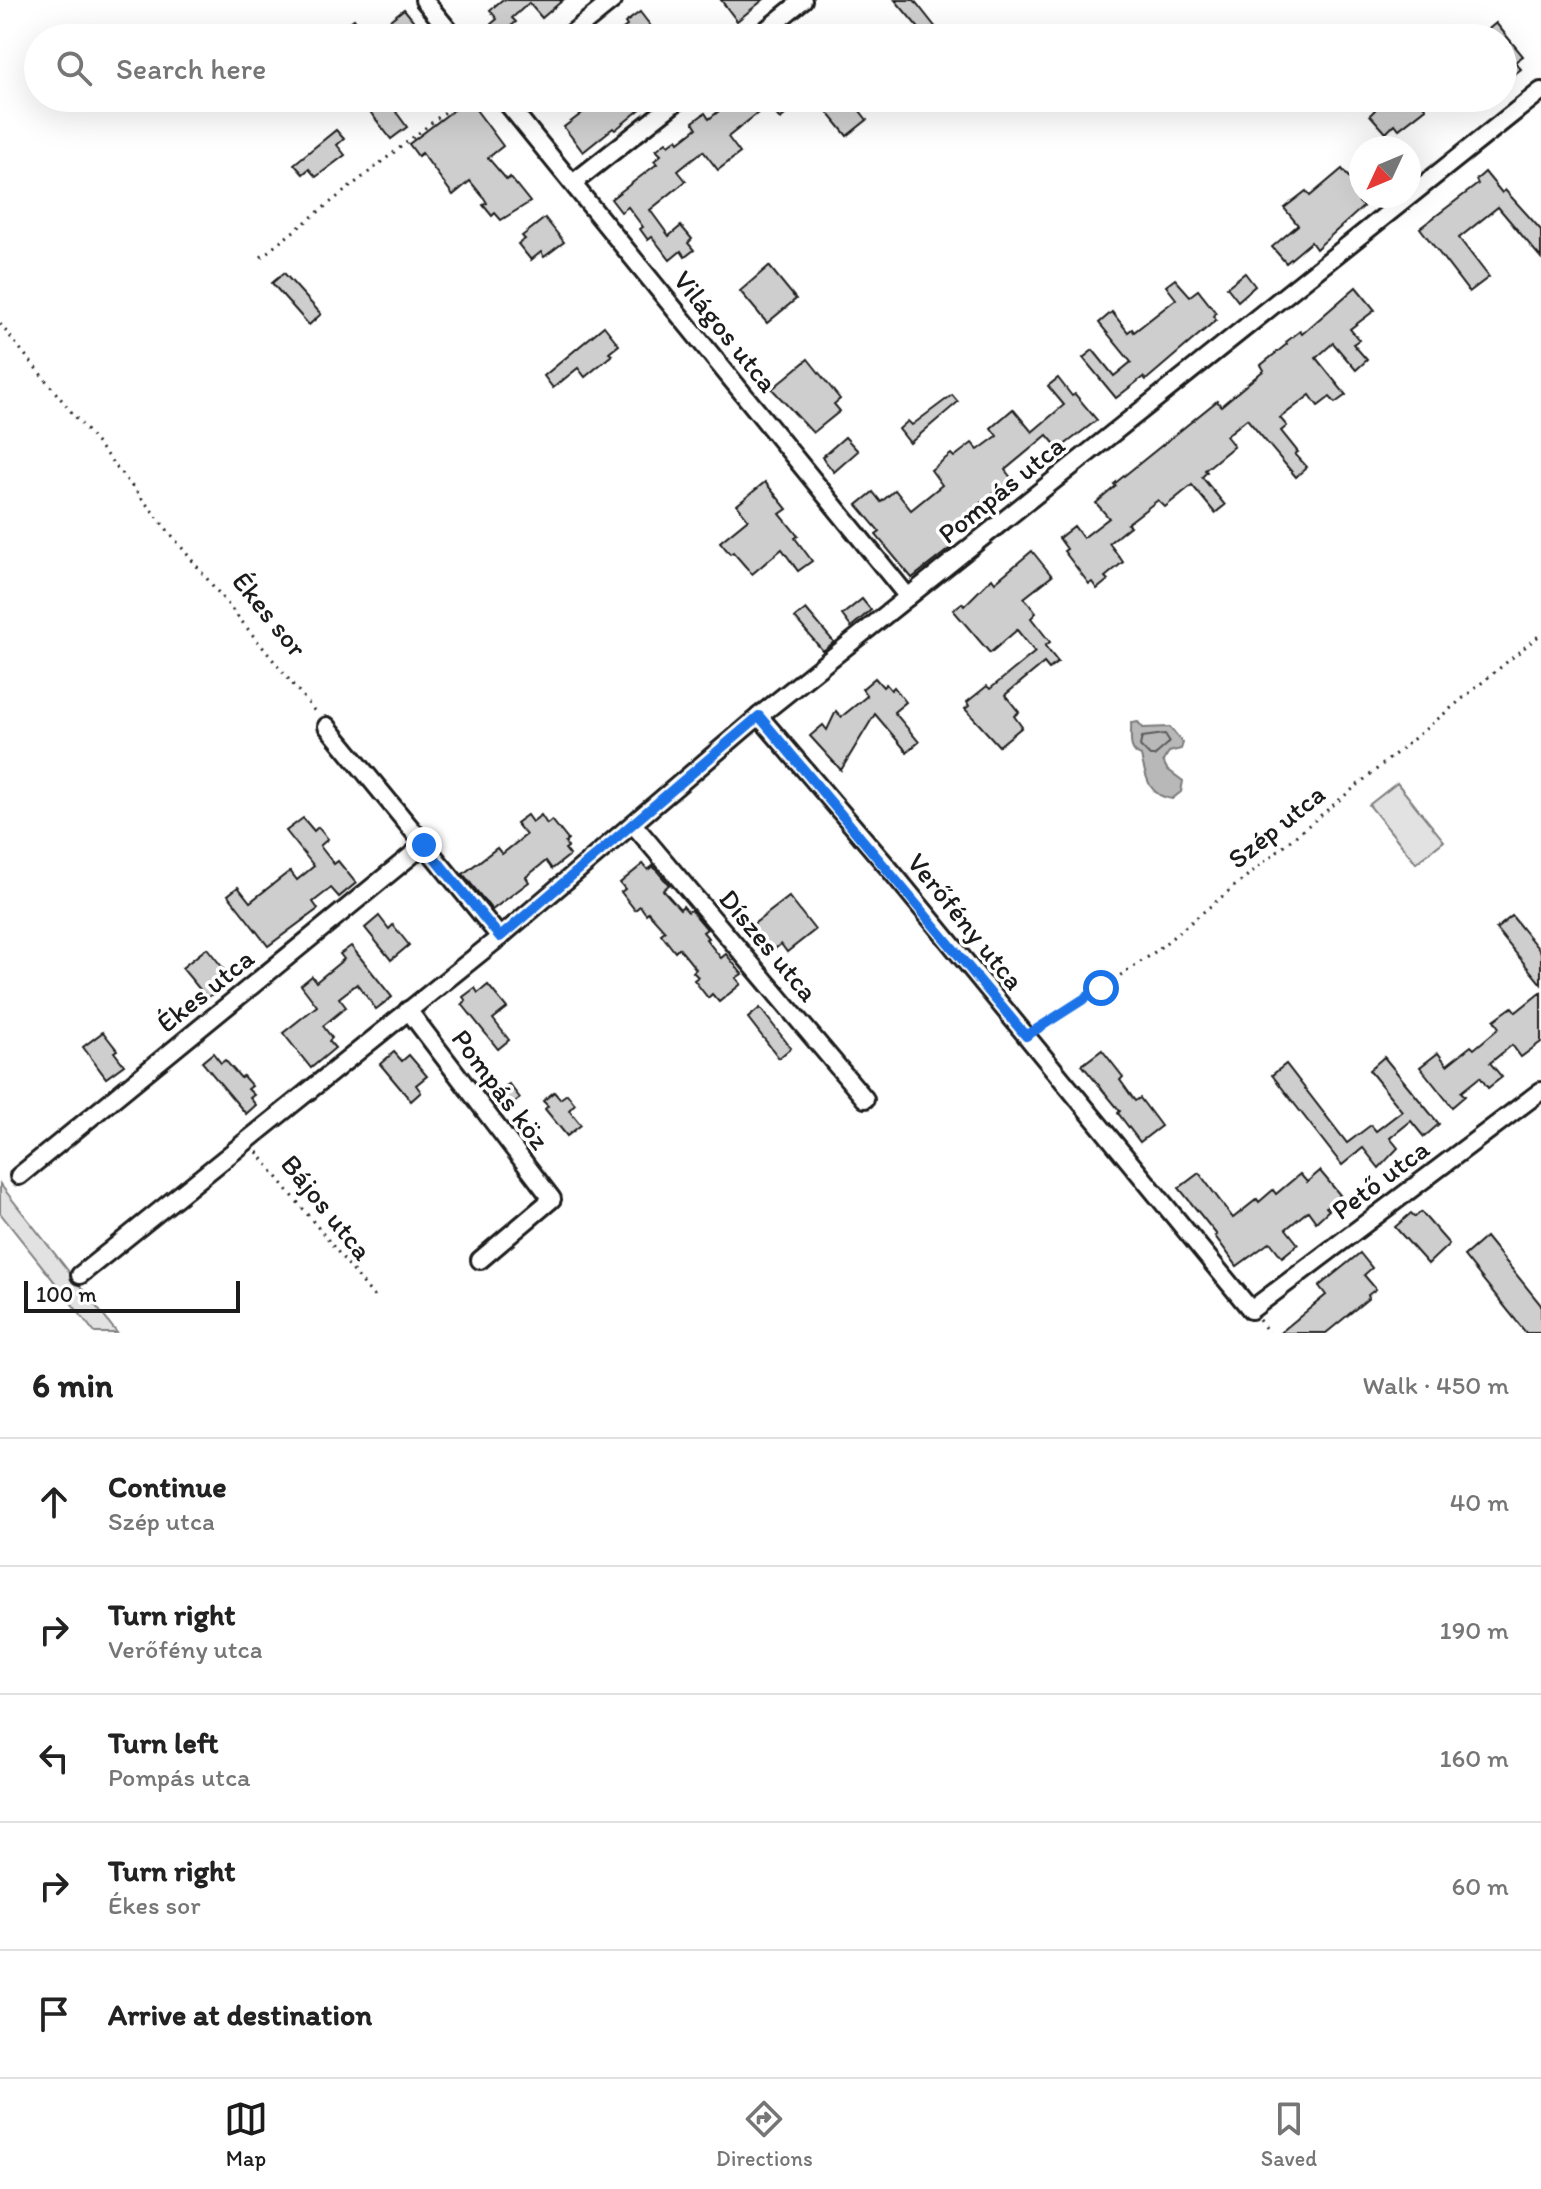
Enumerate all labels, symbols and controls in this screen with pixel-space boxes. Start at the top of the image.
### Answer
search box [24,24,1517,112]
icon: search [52,46,96,90]
text: Search here [116,50,266,87]
north arrow [1349,136,1421,208]
street label: Világos utca [667,263,786,399]
street label: Pompás utca [931,427,1072,550]
street label: Ékes sor [225,565,315,663]
street label: Szép utca [1221,776,1332,875]
route end [406,827,442,863]
street label: Verőfény utca [900,846,1032,997]
street label: Díszes utca [712,882,826,1008]
street label: Ékes utca [150,940,261,1039]
route start [1083,970,1119,1006]
street label: Pompás köz [445,1022,557,1156]
street label: Pető utca [1325,1131,1436,1227]
street label: Bájos utca [274,1147,380,1267]
scale bar [24,1277,240,1313]
text: 100 m [36,1281,97,1308]
text: 6 min [32,1365,113,1406]
text: Walk · 450 m [1363,1369,1509,1401]
text: Continue [108,1468,227,1505]
icon: ahead [32,1480,76,1524]
text: 40 m [1450,1486,1509,1518]
text: Szép utca [108,1505,215,1537]
text: Turn right [108,1596,236,1633]
icon: right [32,1608,76,1652]
text: 190 m [1440,1614,1509,1646]
text: Verőfény utca [108,1633,263,1665]
text: Turn left [108,1724,219,1761]
icon: left [32,1736,76,1780]
text: 160 m [1439,1742,1509,1774]
text: Pompás utca [108,1761,250,1793]
text: Turn right [108,1852,236,1889]
icon: right [32,1864,76,1908]
text: 60 m [1452,1870,1509,1902]
text: Ékes sor [108,1889,201,1921]
icon: arrive [32,1992,76,2036]
text: Arrive at destination [108,1996,372,2033]
tab: Map [224,2097,268,2172]
tab: Directions [716,2097,813,2172]
tab: Saved [1261,2097,1317,2172]

